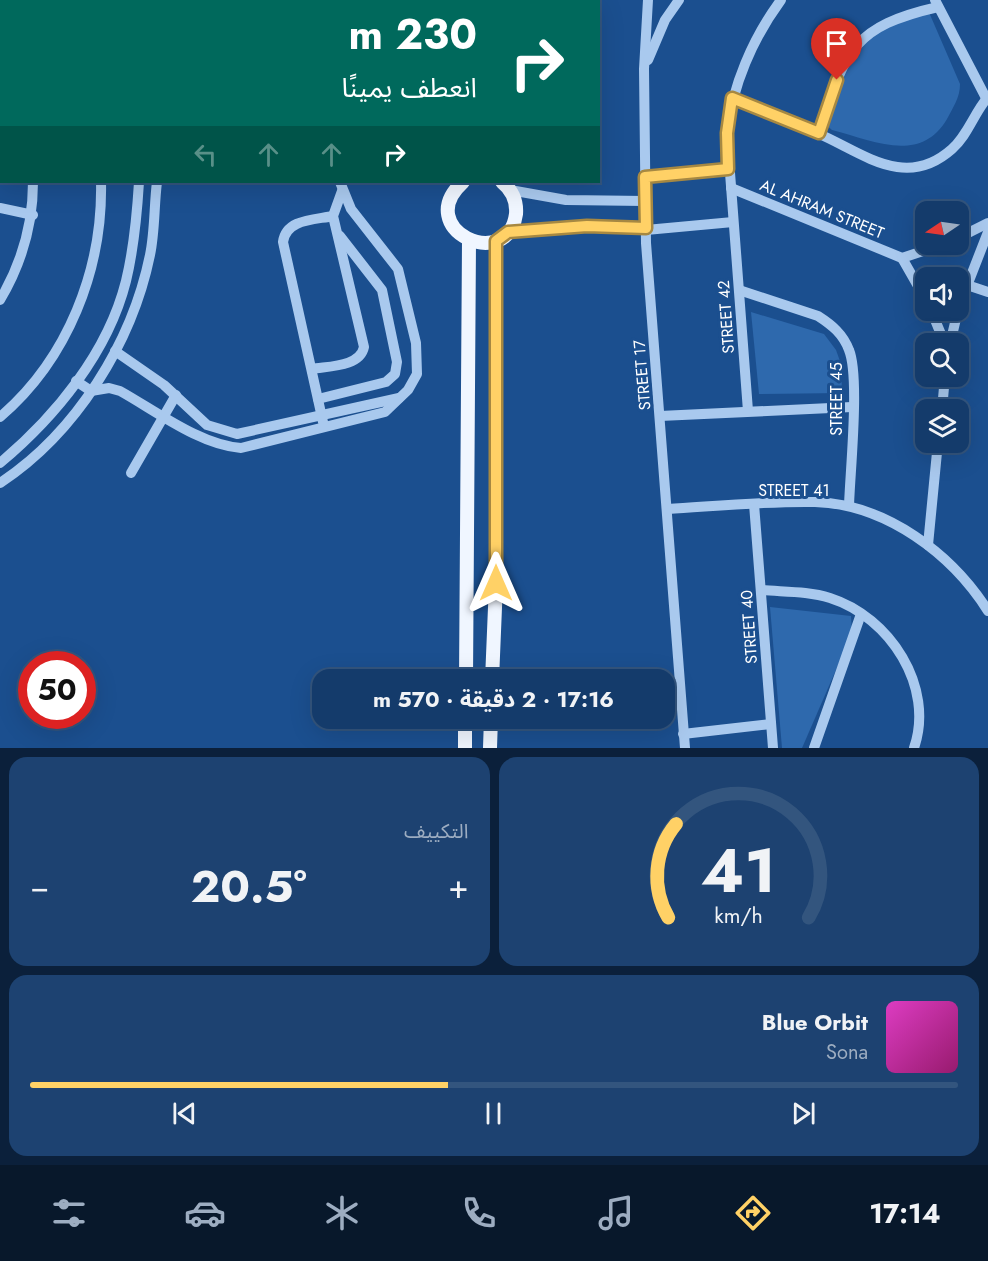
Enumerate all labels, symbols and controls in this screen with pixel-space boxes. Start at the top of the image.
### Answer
text: 230 m [348,4,477,65]
pin [811,18,862,80]
icon: right [498,24,576,102]
icon: arrive [820,27,853,60]
text: انعطف يمينًا [341,68,477,107]
icon: left [189,138,222,171]
icon: ahead [252,138,285,171]
icon: ahead [315,138,348,171]
icon: right [378,138,411,171]
street label: AL AHRAM STREET [756,174,888,245]
north arrow [915,201,969,255]
map controls [915,201,969,453]
button: sound [915,267,969,321]
street label: STREET 42 [712,280,740,354]
button: search [915,333,969,387]
street label: STREET 17 [627,338,657,411]
street label: STREET 45 [825,362,848,436]
button: layers [915,399,969,453]
street label: STREET 41 [758,479,830,502]
position arrow [464,551,528,615]
street label: STREET 40 [735,589,763,665]
speed limit sign: 50 [18,651,96,729]
text: 17:16 · 2 دقيقة · 570 m [373,683,614,715]
text: التكييف [404,817,469,846]
text: 41 [701,825,776,915]
text: 20.5° [191,854,307,919]
text: − [30,863,49,910]
text: + [448,863,468,910]
text: km/h [715,901,763,932]
text: Blue Orbit [762,1006,868,1038]
text: Sona [826,1038,868,1067]
icon: previous [168,1097,201,1130]
icon: pause [477,1097,510,1130]
icon: next [787,1097,820,1130]
icon: filters [48,1192,90,1234]
icon: car [184,1192,226,1234]
icon: climate [321,1192,363,1234]
icon: phone [458,1192,500,1234]
icon: music [595,1192,637,1234]
icon: directions [732,1192,774,1234]
text: 17:14 [869,1194,941,1233]

